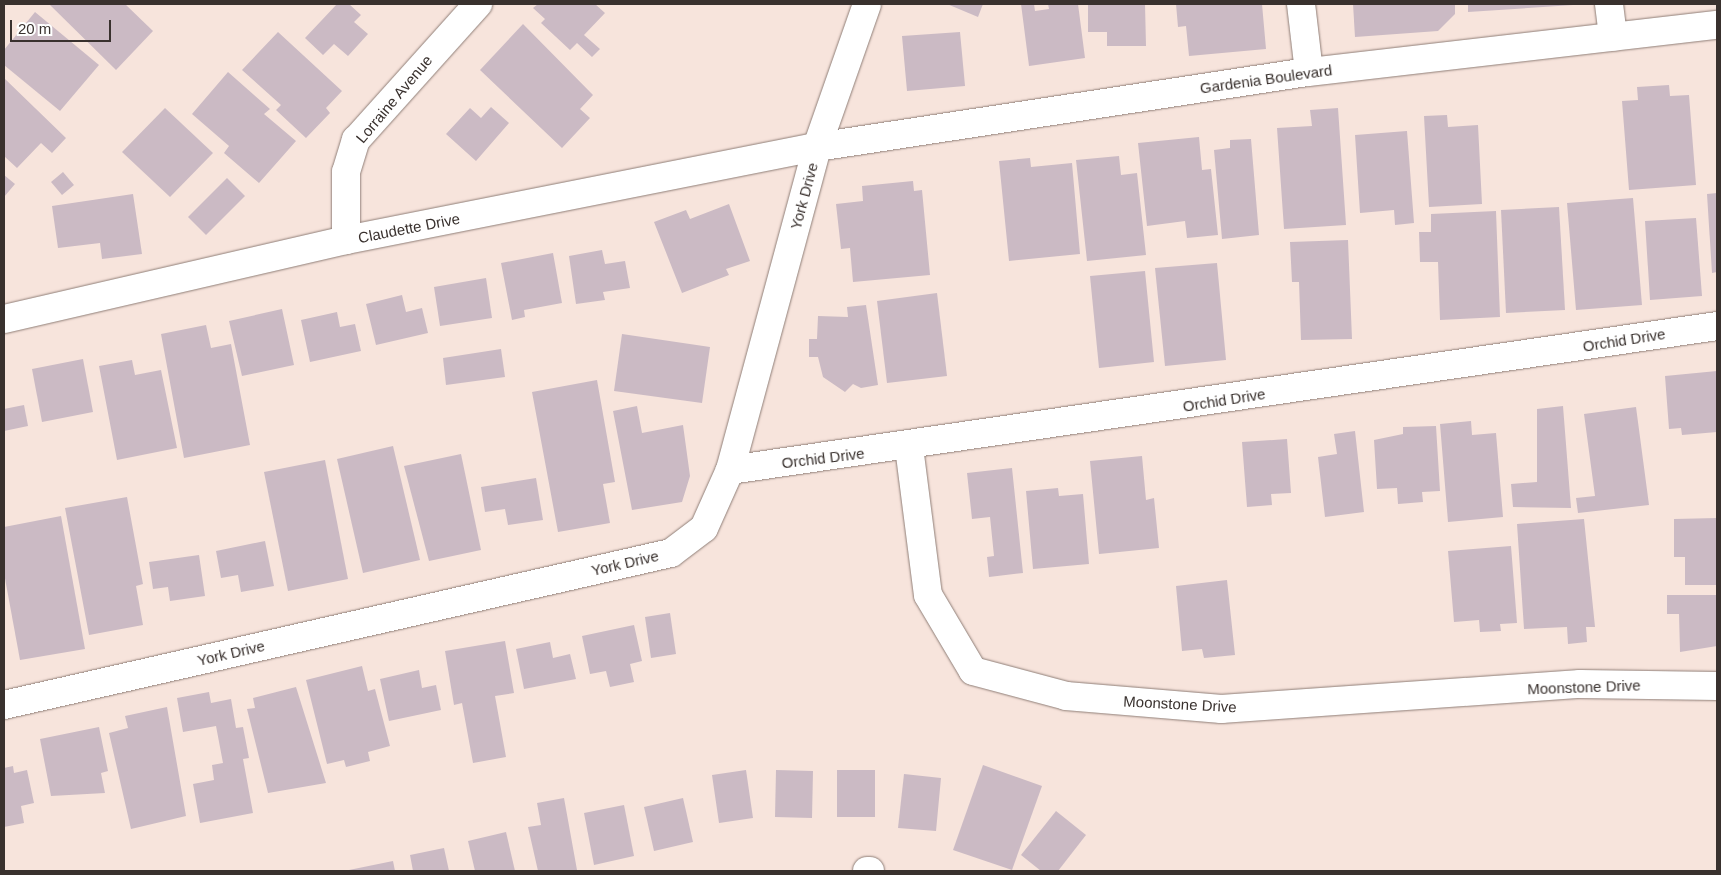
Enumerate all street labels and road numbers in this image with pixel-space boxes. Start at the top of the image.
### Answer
street label: Lorraine Avenue [352,51,436,147]
street label: Gardenia Boulevard [1199,61,1333,97]
street label: York Drive [786,161,822,231]
street label: Claudette Drive [357,209,461,247]
street label: Orchid Drive [1581,325,1667,355]
street label: Orchid Drive [1181,385,1267,415]
street label: Orchid Drive [781,444,865,472]
street label: York Drive [590,547,660,579]
street label: York Drive [196,637,266,669]
street label: Moonstone Drive [1527,676,1641,698]
street label: Moonstone Drive [1123,692,1237,716]

